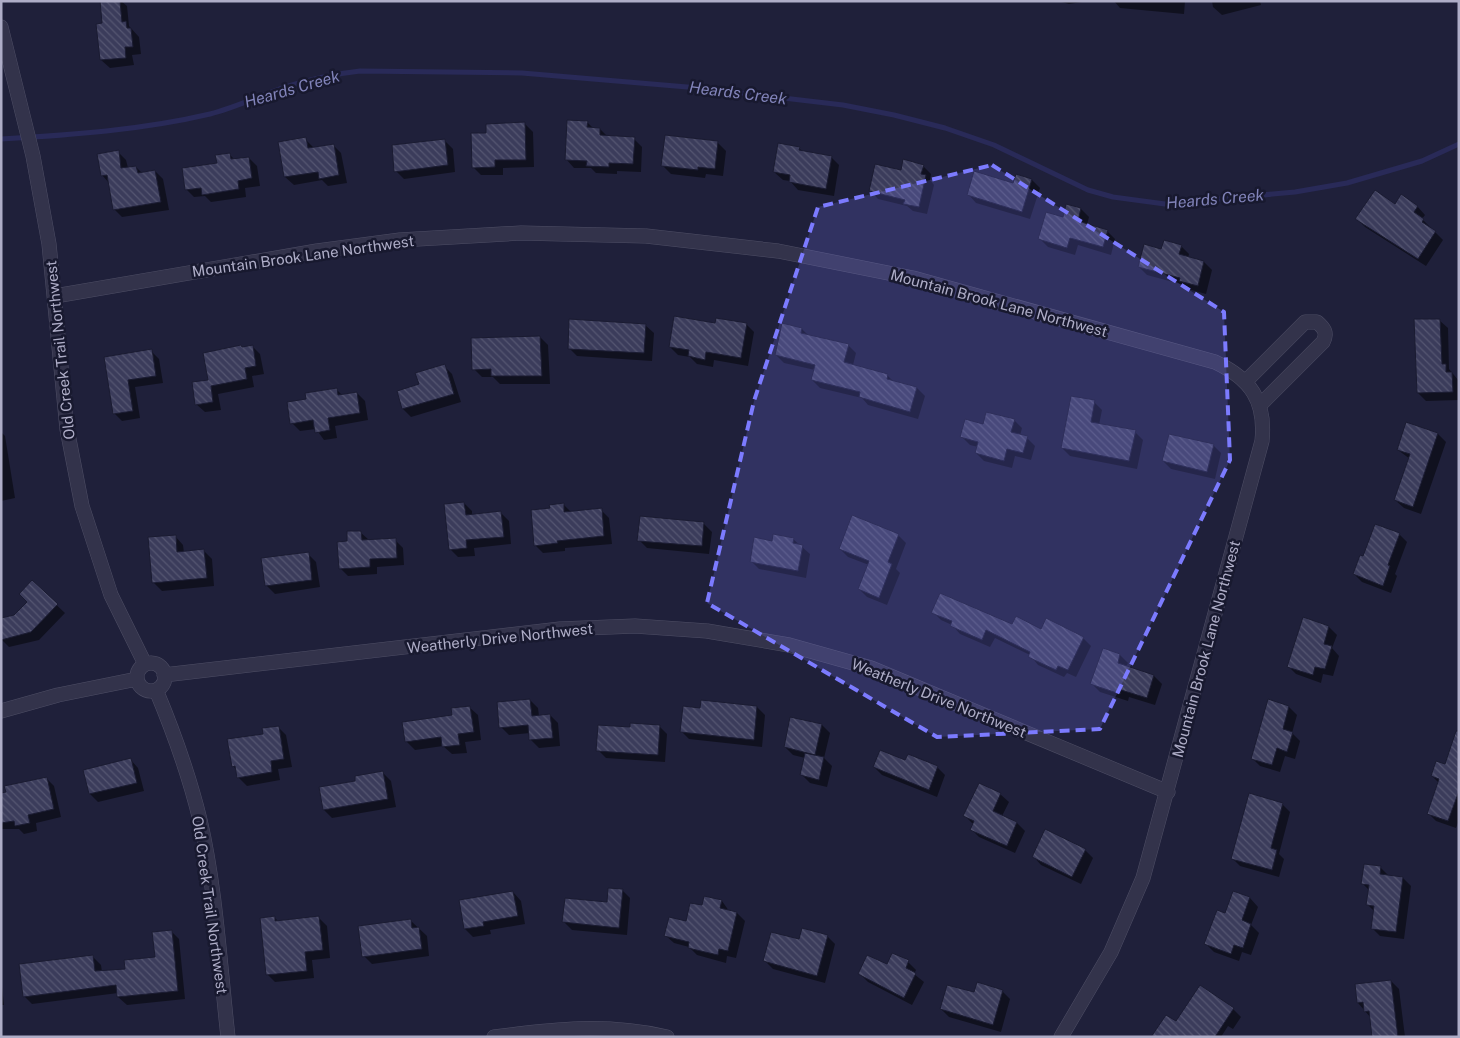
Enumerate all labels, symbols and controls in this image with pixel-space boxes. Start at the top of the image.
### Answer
water label: Heards Creek [242,66,342,112]
water label: Heards Creek [688,78,788,108]
water label: Heards Creek [1165,185,1265,213]
street label: Mountain Brook Lane Northwest [191,232,415,280]
street label: Old Creek Trail Northwest [42,259,78,440]
street label: Mountain Brook Lane Northwest [889,266,1110,340]
street label: Mountain Brook Lane Northwest [1169,538,1243,759]
street label: Weatherly Drive Northwest [406,620,594,656]
street label: Weatherly Drive Northwest [849,655,1029,741]
street label: Old Creek Trail Northwest [189,815,231,995]

